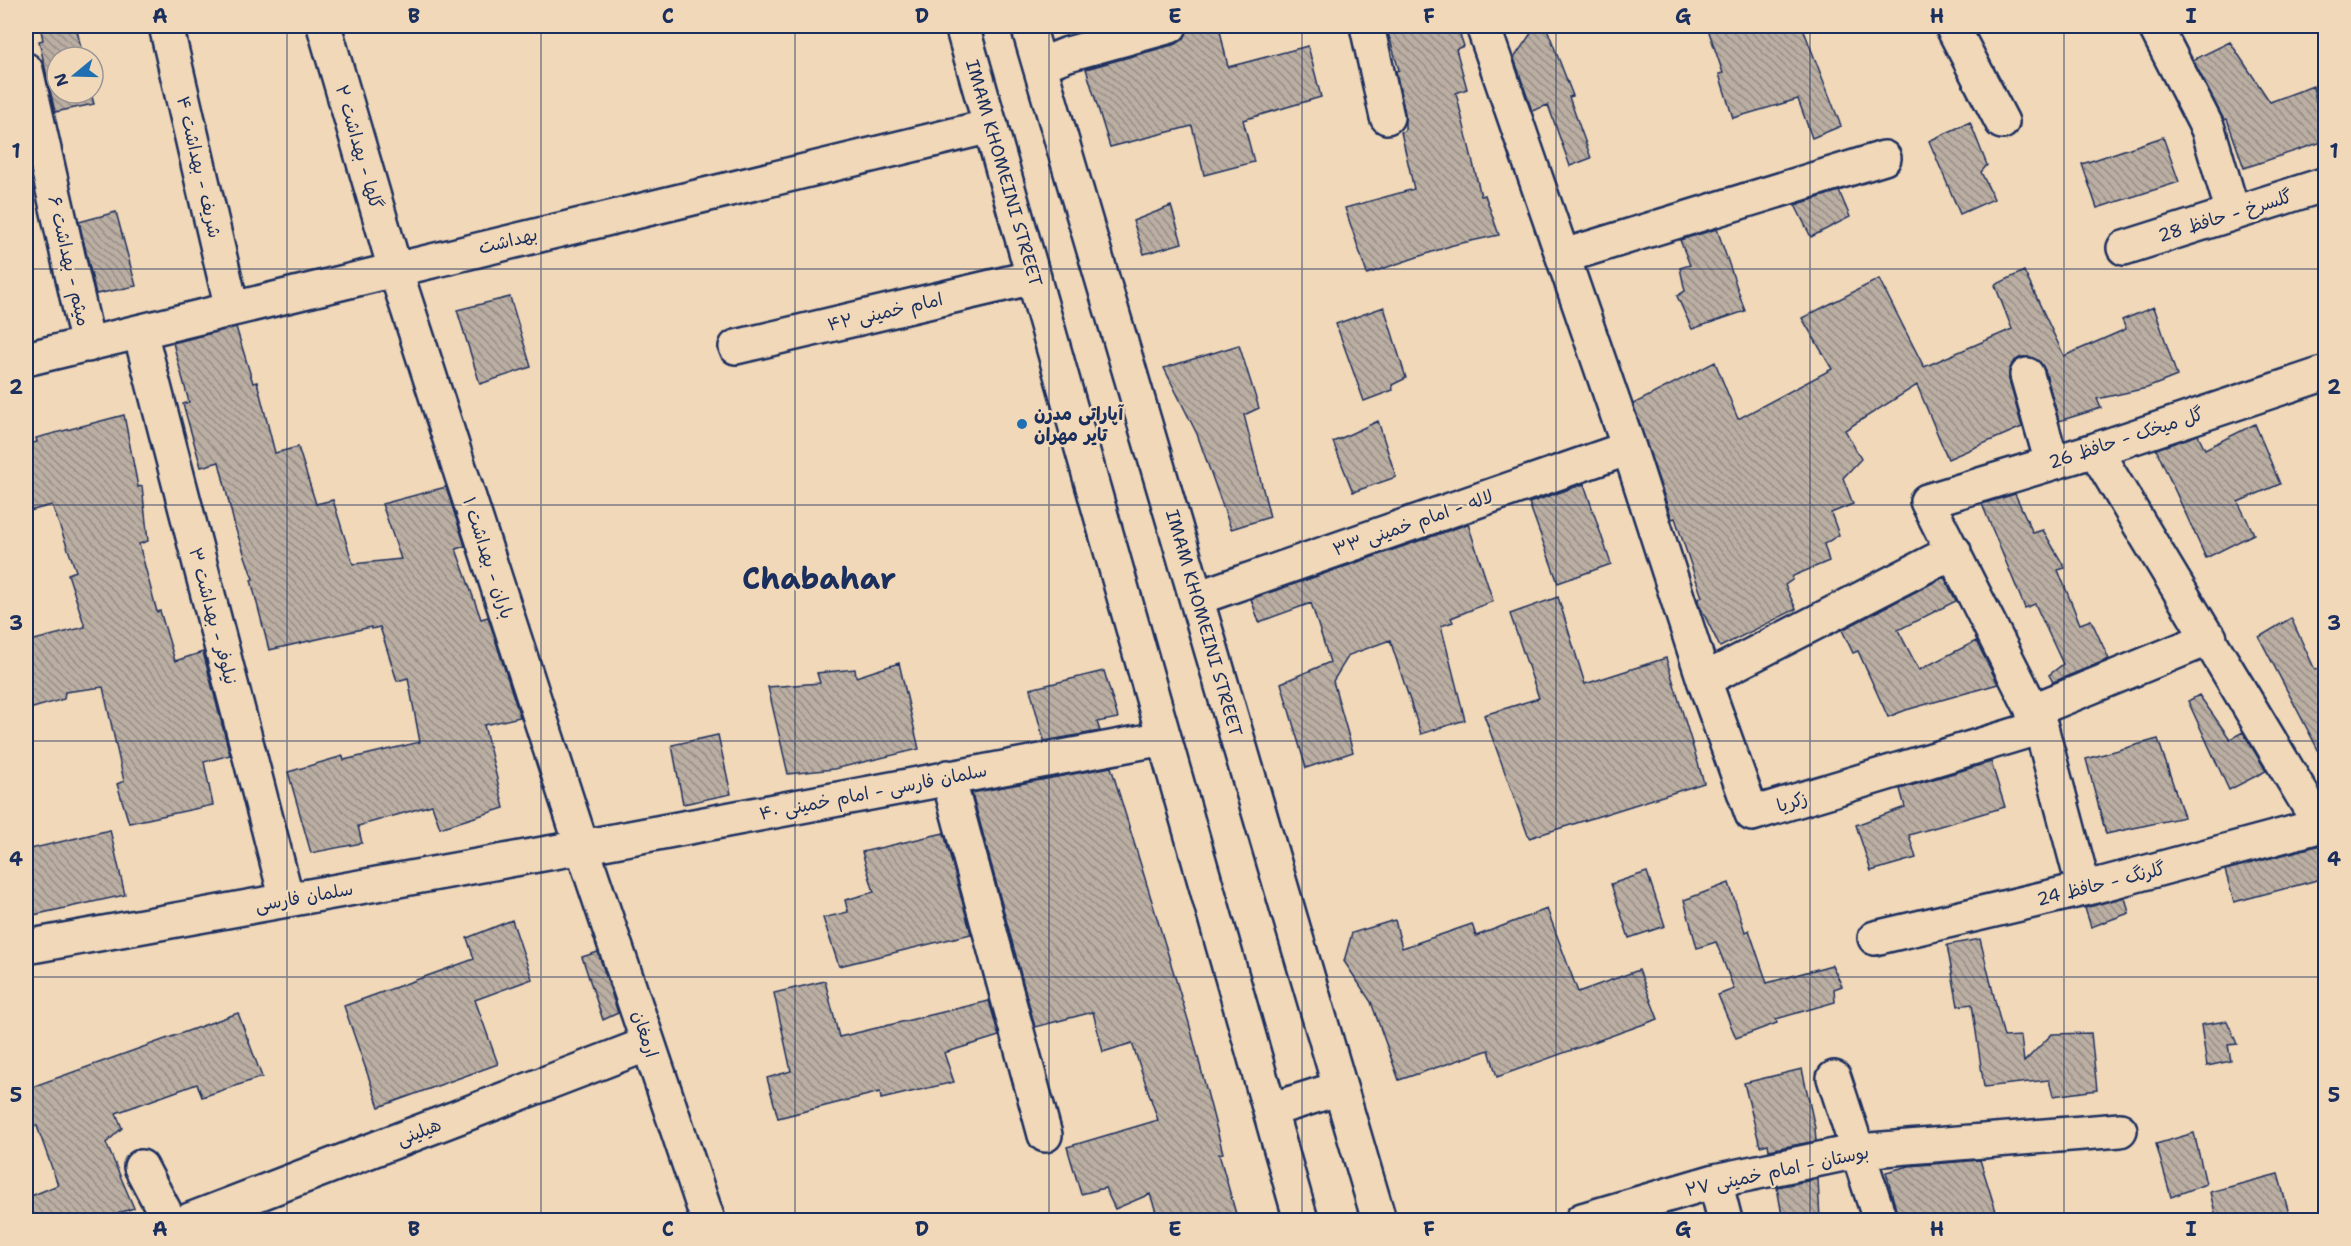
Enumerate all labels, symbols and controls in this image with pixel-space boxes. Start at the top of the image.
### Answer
text: A [152,3,168,29]
text: B [408,3,420,29]
text: C [662,3,674,29]
text: D [915,3,929,29]
text: E [1168,3,1182,29]
text: F [1423,3,1435,29]
text: G [1675,3,1691,29]
text: H [1930,3,1944,29]
text: I [2185,3,2197,29]
north arrow [45,45,105,105]
street label: IMAM KHOMEINI STREET [960,57,1048,289]
text: N [49,70,73,89]
street label: گلها - بهداشت ۲ [330,82,388,212]
street label: شریف - بهداشت ۴ [171,94,227,240]
text: 1 [11,138,21,164]
text: 1 [2329,138,2339,164]
street label: گلسرخ - حافظ 28 [2155,184,2295,248]
street label: میثم - بهداشت ۶ [40,193,96,329]
street label: بهداشت [476,222,540,260]
street label: امام خمینی ۴۲ [825,287,946,339]
text: 2 [9,374,23,400]
text: 2 [2327,374,2341,400]
place label: آپاراتی مدرن تایر مهران [1034,402,1125,447]
street label: گل میخک - حافظ 26 [2045,402,2207,474]
marker: آپاراتی مدرن تایر مهران [1015,417,1029,431]
street label: لاله - امام خمینی ۳۳ [1330,484,1497,564]
street label: باران - بهداشت ۱ [457,494,519,622]
street label: IMAM KHOMEINI STREET [1160,507,1248,739]
street label: نیلوفر - بهداشت ۳ [183,545,243,687]
district label: Chabahar [742,558,896,599]
text: 3 [9,610,23,636]
text: 3 [2327,610,2341,636]
street label: سلمان فارسی - امام خمینی ۴۰ [757,758,989,828]
street label: زکریا [1774,786,1810,818]
text: 4 [9,846,23,872]
text: 4 [2327,846,2341,872]
street label: گلرنگ - حافظ 24 [2034,856,2168,912]
street label: سلمان فارسی [253,877,355,917]
street label: ارمغان [626,1007,664,1061]
text: 5 [10,1082,22,1108]
text: 5 [2328,1082,2340,1108]
street label: هیلینی [393,1113,445,1151]
street label: بوستان - امام خمینی ۲۷ [1683,1140,1871,1204]
text: A [152,1216,168,1242]
text: B [408,1216,420,1242]
text: C [662,1216,674,1242]
text: D [915,1216,929,1242]
text: E [1168,1216,1182,1242]
text: F [1423,1216,1435,1242]
text: G [1675,1216,1691,1242]
text: H [1930,1216,1944,1242]
text: I [2185,1216,2197,1242]

